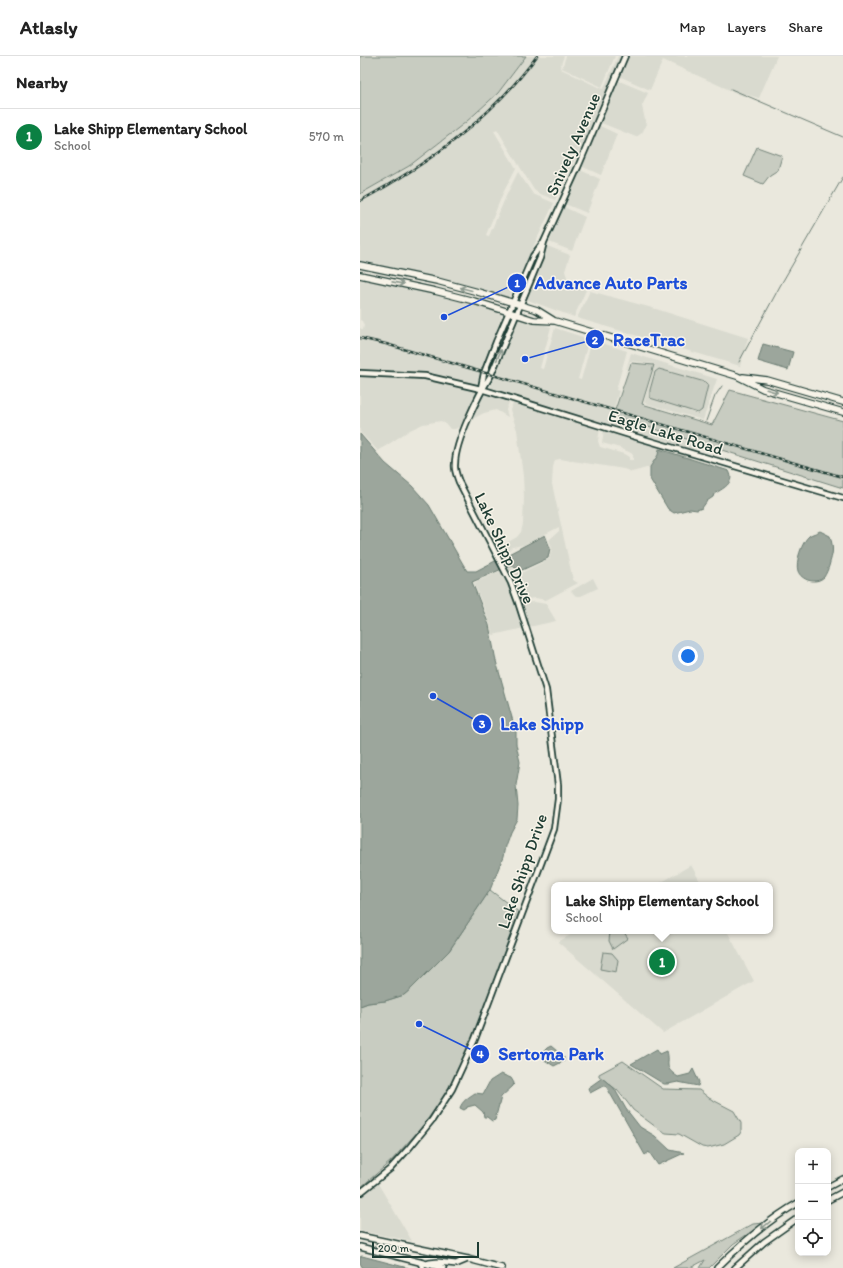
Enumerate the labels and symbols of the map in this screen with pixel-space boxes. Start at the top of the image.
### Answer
street label: Snively Avenue [541,90,605,198]
callout: Advance Auto Parts [507,268,695,298]
text: Advance Auto Parts [534,272,688,294]
text: 1 [514,276,520,290]
one-way arrow [391,279,404,287]
one-way arrow [459,285,472,292]
callout: RaceTrac [585,324,693,354]
text: RaceTrac [613,329,686,351]
text: 2 [592,333,599,347]
one-way arrow [496,349,503,361]
one-way arrow [766,388,779,395]
street label: Eagle Lake Road [606,405,727,459]
street label: Lake Shipp Drive [470,489,540,607]
your location [678,646,698,666]
callout: Lake Shipp [472,709,591,739]
text: Lake Shipp [500,713,584,735]
text: 3 [479,717,486,731]
street label: Lake Shipp Drive [493,811,551,931]
pin: 1 [649,947,675,977]
callout: Sertoma Park [470,1039,611,1069]
text: Sertoma Park [498,1043,605,1065]
text: 4 [476,1047,484,1061]
one-way arrow [760,1221,771,1230]
scale bar [372,1240,479,1259]

